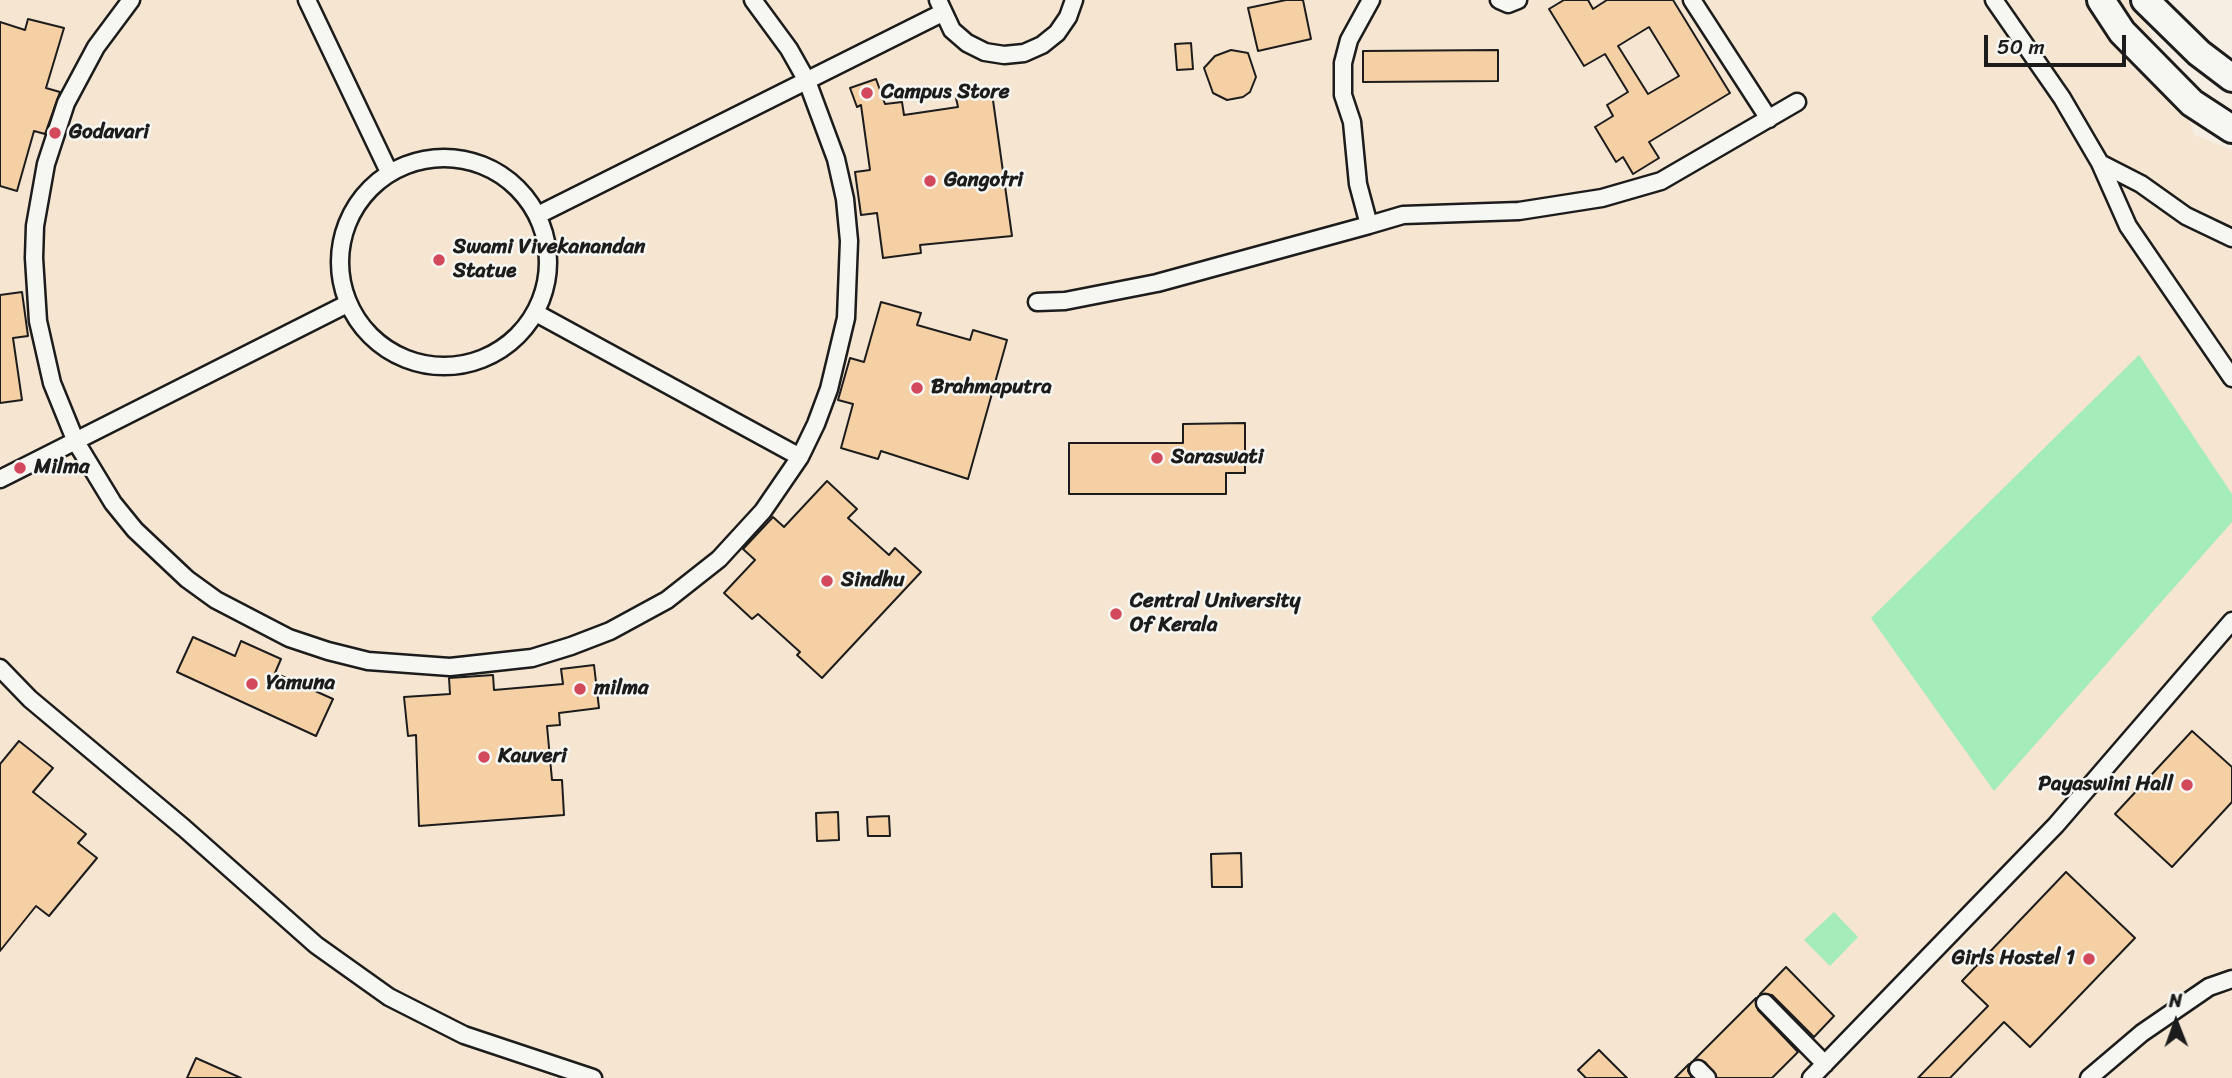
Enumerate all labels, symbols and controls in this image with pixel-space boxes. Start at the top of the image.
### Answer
scale bar [1987,21,2129,65]
text: 50 m [1997,28,2045,66]
place label: Campus Store [881,80,1010,106]
marker: Campus Store [859,85,875,101]
place label: Godavari [69,120,149,146]
marker: Godavari [47,125,63,141]
place label: Gangotri [944,168,1023,194]
marker: Gangotri [922,173,938,189]
place label: Swami Vivekanandan Statue [453,235,645,285]
marker: Swami Vivekanandan Statue [431,252,447,268]
place label: Brahmaputra [931,375,1052,401]
marker: Brahmaputra [909,380,925,396]
place label: Saraswati [1171,445,1264,471]
marker: Saraswati [1149,450,1165,466]
place label: Milma [34,455,90,481]
marker: Milma [12,460,28,476]
place label: Sindhu [841,568,905,594]
marker: Sindhu [819,573,835,589]
place label: Central University Of Kerala [1130,589,1301,639]
marker: Central University Of Kerala [1108,606,1124,622]
place label: Yamuna [266,671,335,697]
marker: Yamuna [244,676,260,692]
place label: milma [594,676,649,702]
marker: milma [572,681,588,697]
place label: Kauveri [498,744,567,770]
marker: Kauveri [476,749,492,765]
place label: Payaswini Hall [2038,772,2173,798]
marker: Payaswini Hall [2179,777,2195,793]
place label: Girls Hostel 1 [1952,946,2075,972]
marker: Girls Hostel 1 [2081,951,2097,967]
text: N [2169,984,2182,1017]
north arrow [2141,987,2211,1057]

